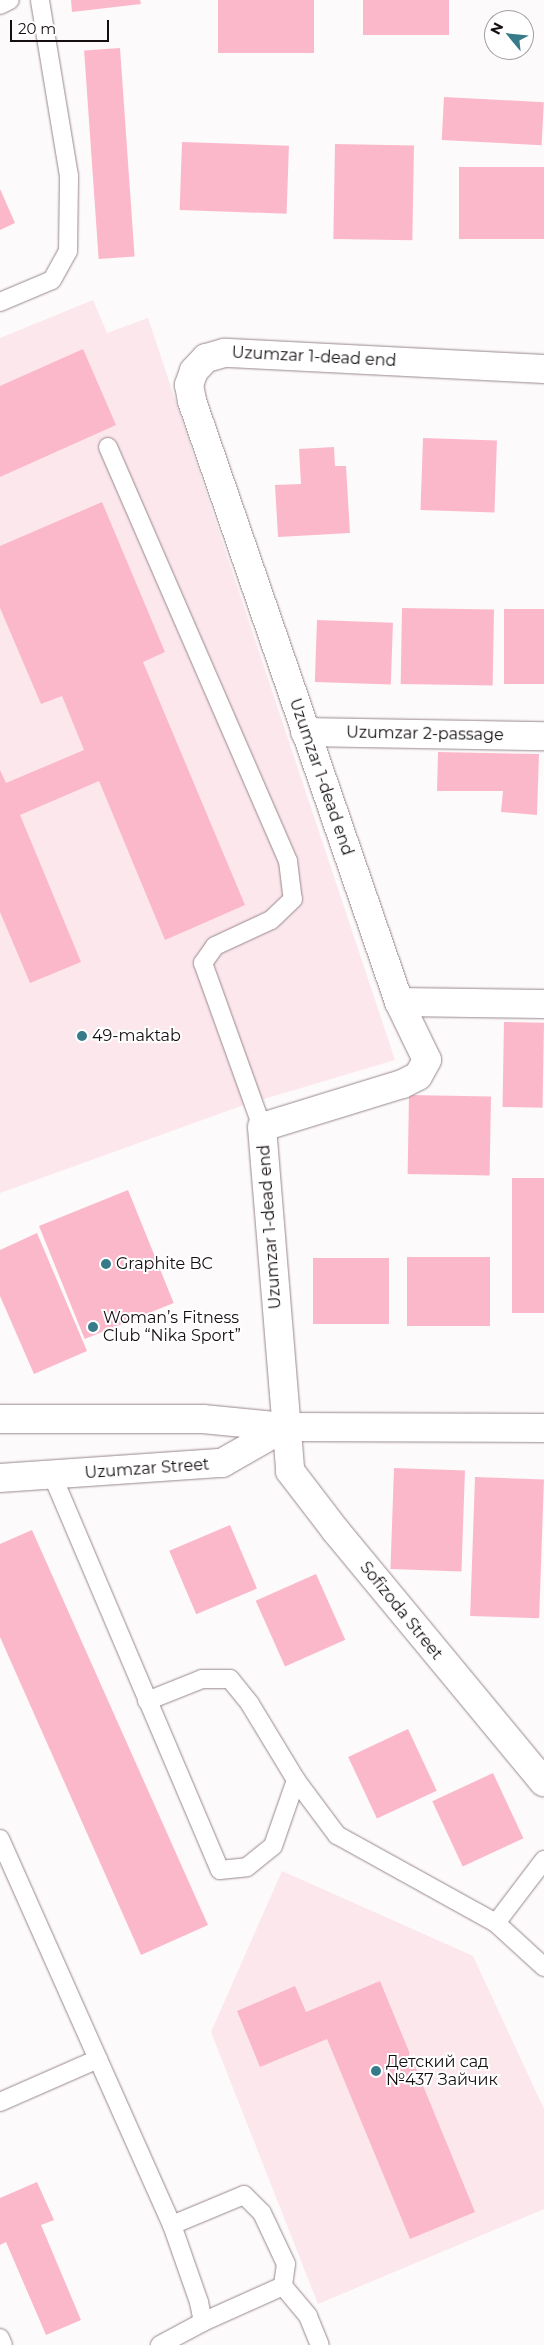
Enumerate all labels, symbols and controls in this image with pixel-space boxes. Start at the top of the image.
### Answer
scale bar [12,10,111,42]
north arrow [484,10,534,60]
text: 20 m [18,19,56,38]
text: N [486,19,507,38]
street label: Uzumzаr 1-dead end [231,343,397,371]
street label: Uzumzаr 1-dead end [285,696,357,858]
street label: Uzumzаr 2-passage [346,723,504,745]
place label: 49-maktab [92,1026,181,1046]
marker: 49-maktab [76,1030,88,1042]
street label: Uzumzаr 1-dead end [255,1144,285,1310]
place label: Graphite BC [116,1254,213,1274]
marker: Graphite BC [100,1258,112,1270]
place label: Woman’s Fitness Club “Nika Sport” [103,1308,241,1346]
marker: Woman’s Fitness Club “Nika Sport” [87,1321,99,1333]
street label: Uzumzаr Street [84,1455,210,1483]
street label: Sofizoda Street [356,1558,446,1664]
place label: Детский сад №437 Зайчик [386,2052,498,2090]
marker: Детский сад №437 Зайчик [370,2065,382,2077]

